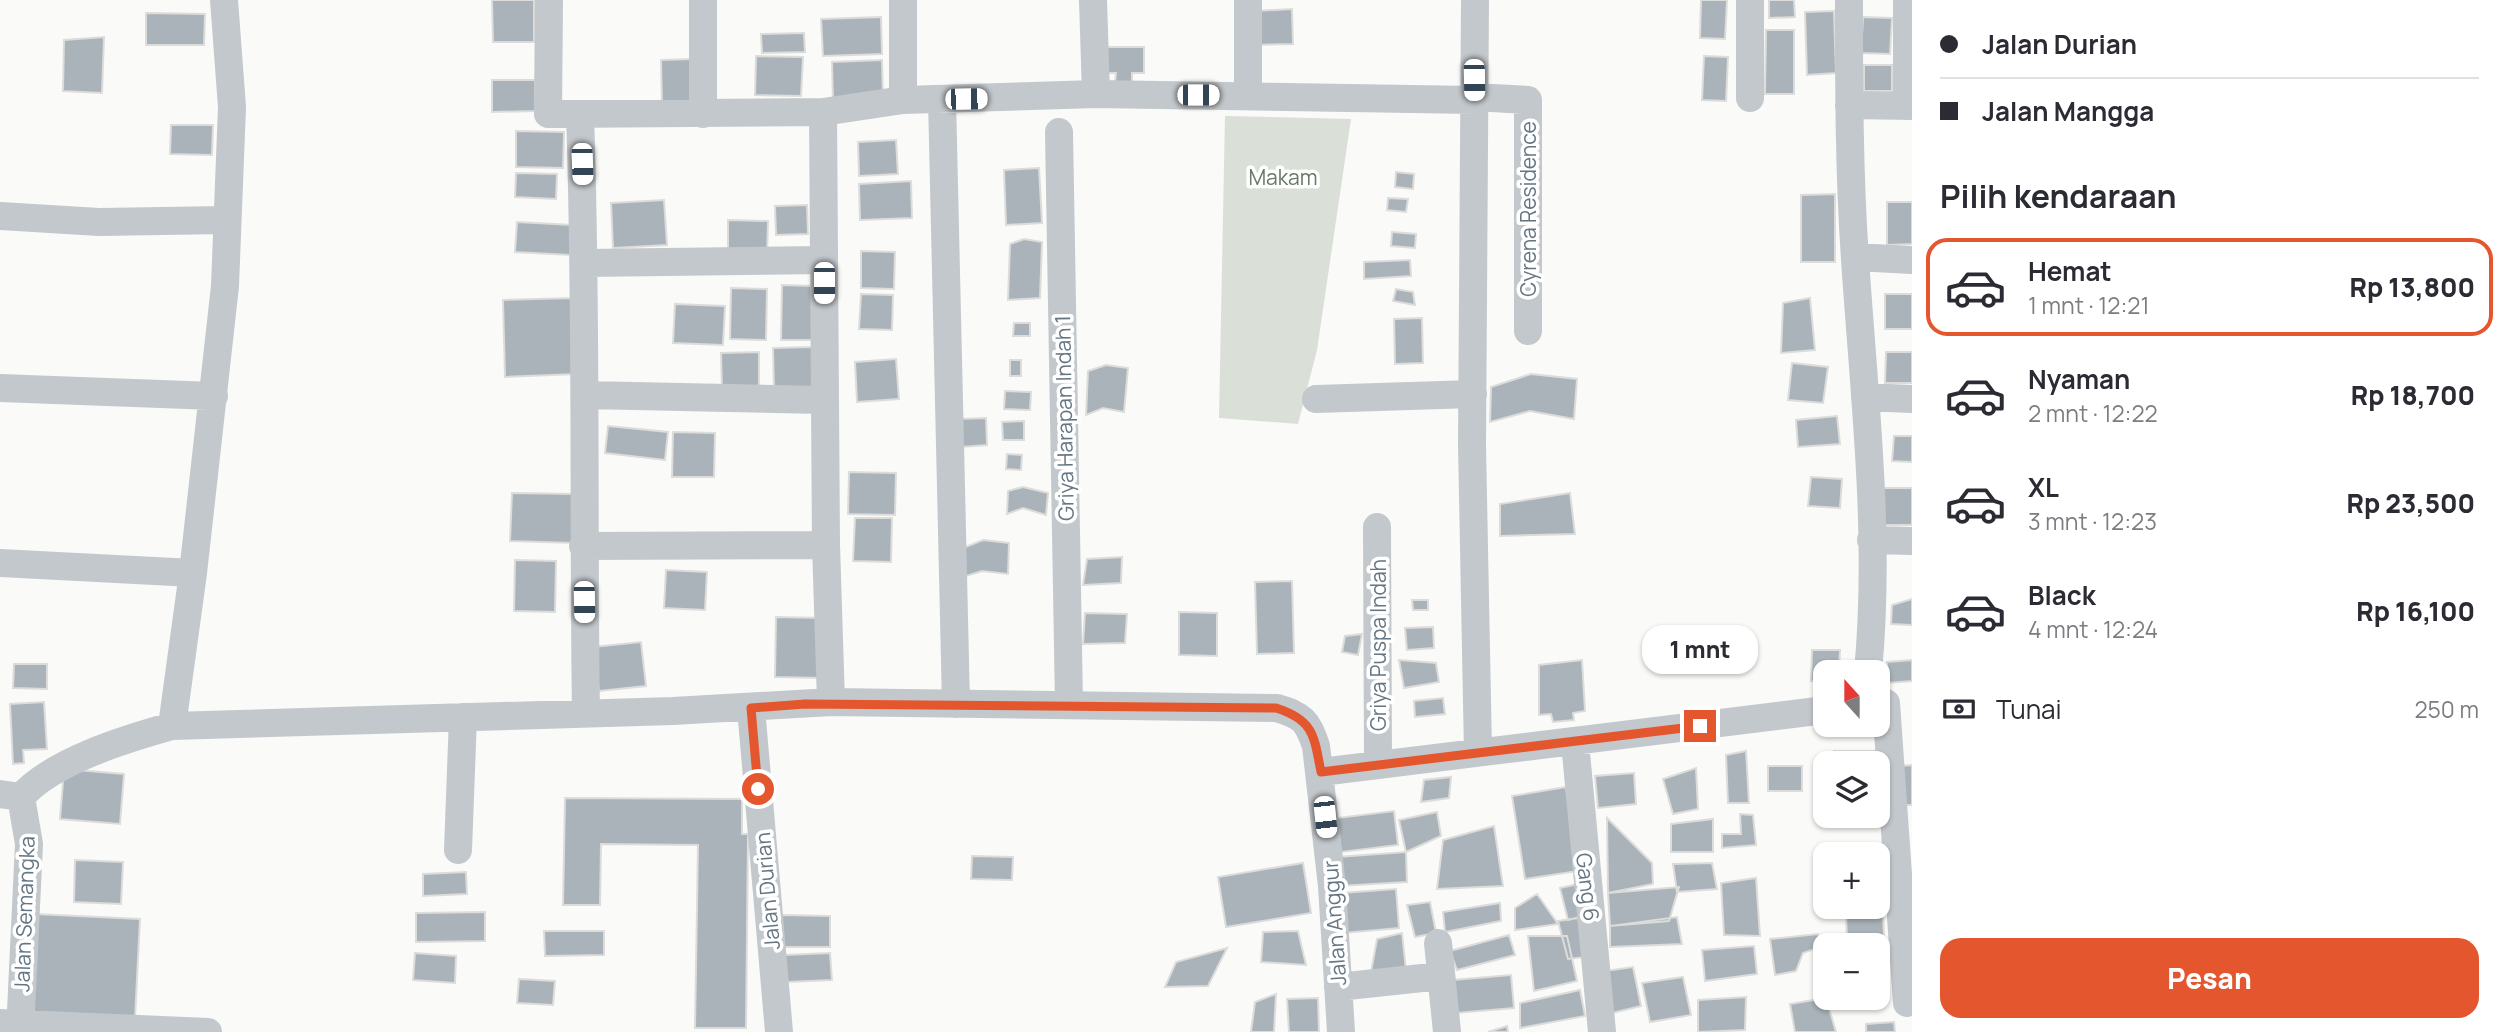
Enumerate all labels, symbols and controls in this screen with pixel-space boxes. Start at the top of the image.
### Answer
text: Jalan Durian [1982,26,2137,62]
car [1464,59,1485,101]
car [1178,85,1220,106]
car [945,88,988,110]
text: Jalan Mangga [1982,93,2154,129]
street label: Cyrena Residence [1514,121,1542,297]
car [571,143,594,185]
park label: Makam [1248,163,1318,191]
text: Pilih kendaraan [1940,174,2177,218]
text: Hemat [2028,253,2112,289]
icon: car [1944,256,2007,319]
car [814,262,835,304]
text: Rp 13,800 [2350,269,2475,305]
text: 1 mnt · 12:21 [2028,289,2149,321]
street label: Griya Harapan Indah 1 [1048,315,1080,521]
text: Nyaman [2028,361,2130,397]
icon: car [1944,364,2007,427]
text: Rp 18,700 [2351,377,2475,413]
text: 2 mnt · 12:22 [2028,397,2158,429]
text: XL [2028,469,2059,505]
icon: car [1944,472,2007,535]
text: Rp 23,500 [2347,485,2475,521]
text: 3 mnt · 12:23 [2028,505,2157,537]
street label: Griya Puspa Indah [1364,559,1392,731]
text: Black [2028,577,2096,613]
icon: car [1944,580,2007,643]
car [574,581,595,623]
text: Rp 16,100 [2356,593,2475,629]
text: 4 mnt · 12:24 [2028,613,2158,645]
callout: 1 mnt [1642,624,1758,674]
text: 1 mnt [1670,633,1730,665]
north arrow [1813,660,1890,737]
map controls [1813,660,1890,1010]
icon: cash [1940,690,1978,728]
text: Tunai [1996,691,2062,727]
text: 250 m [2414,693,2479,725]
route end [1684,710,1716,742]
button: layers [1813,751,1890,828]
route start [742,773,774,805]
car [1313,795,1338,839]
street label: Jalan Durian [748,831,786,951]
street label: Jalan Semangka [7,836,41,992]
button: + [1813,842,1890,919]
street label: Gang 6 [1570,851,1606,923]
street label: Jalan Anggur [1316,859,1352,986]
button: − [1813,933,1890,1010]
button: Pesan [1940,938,2479,1018]

